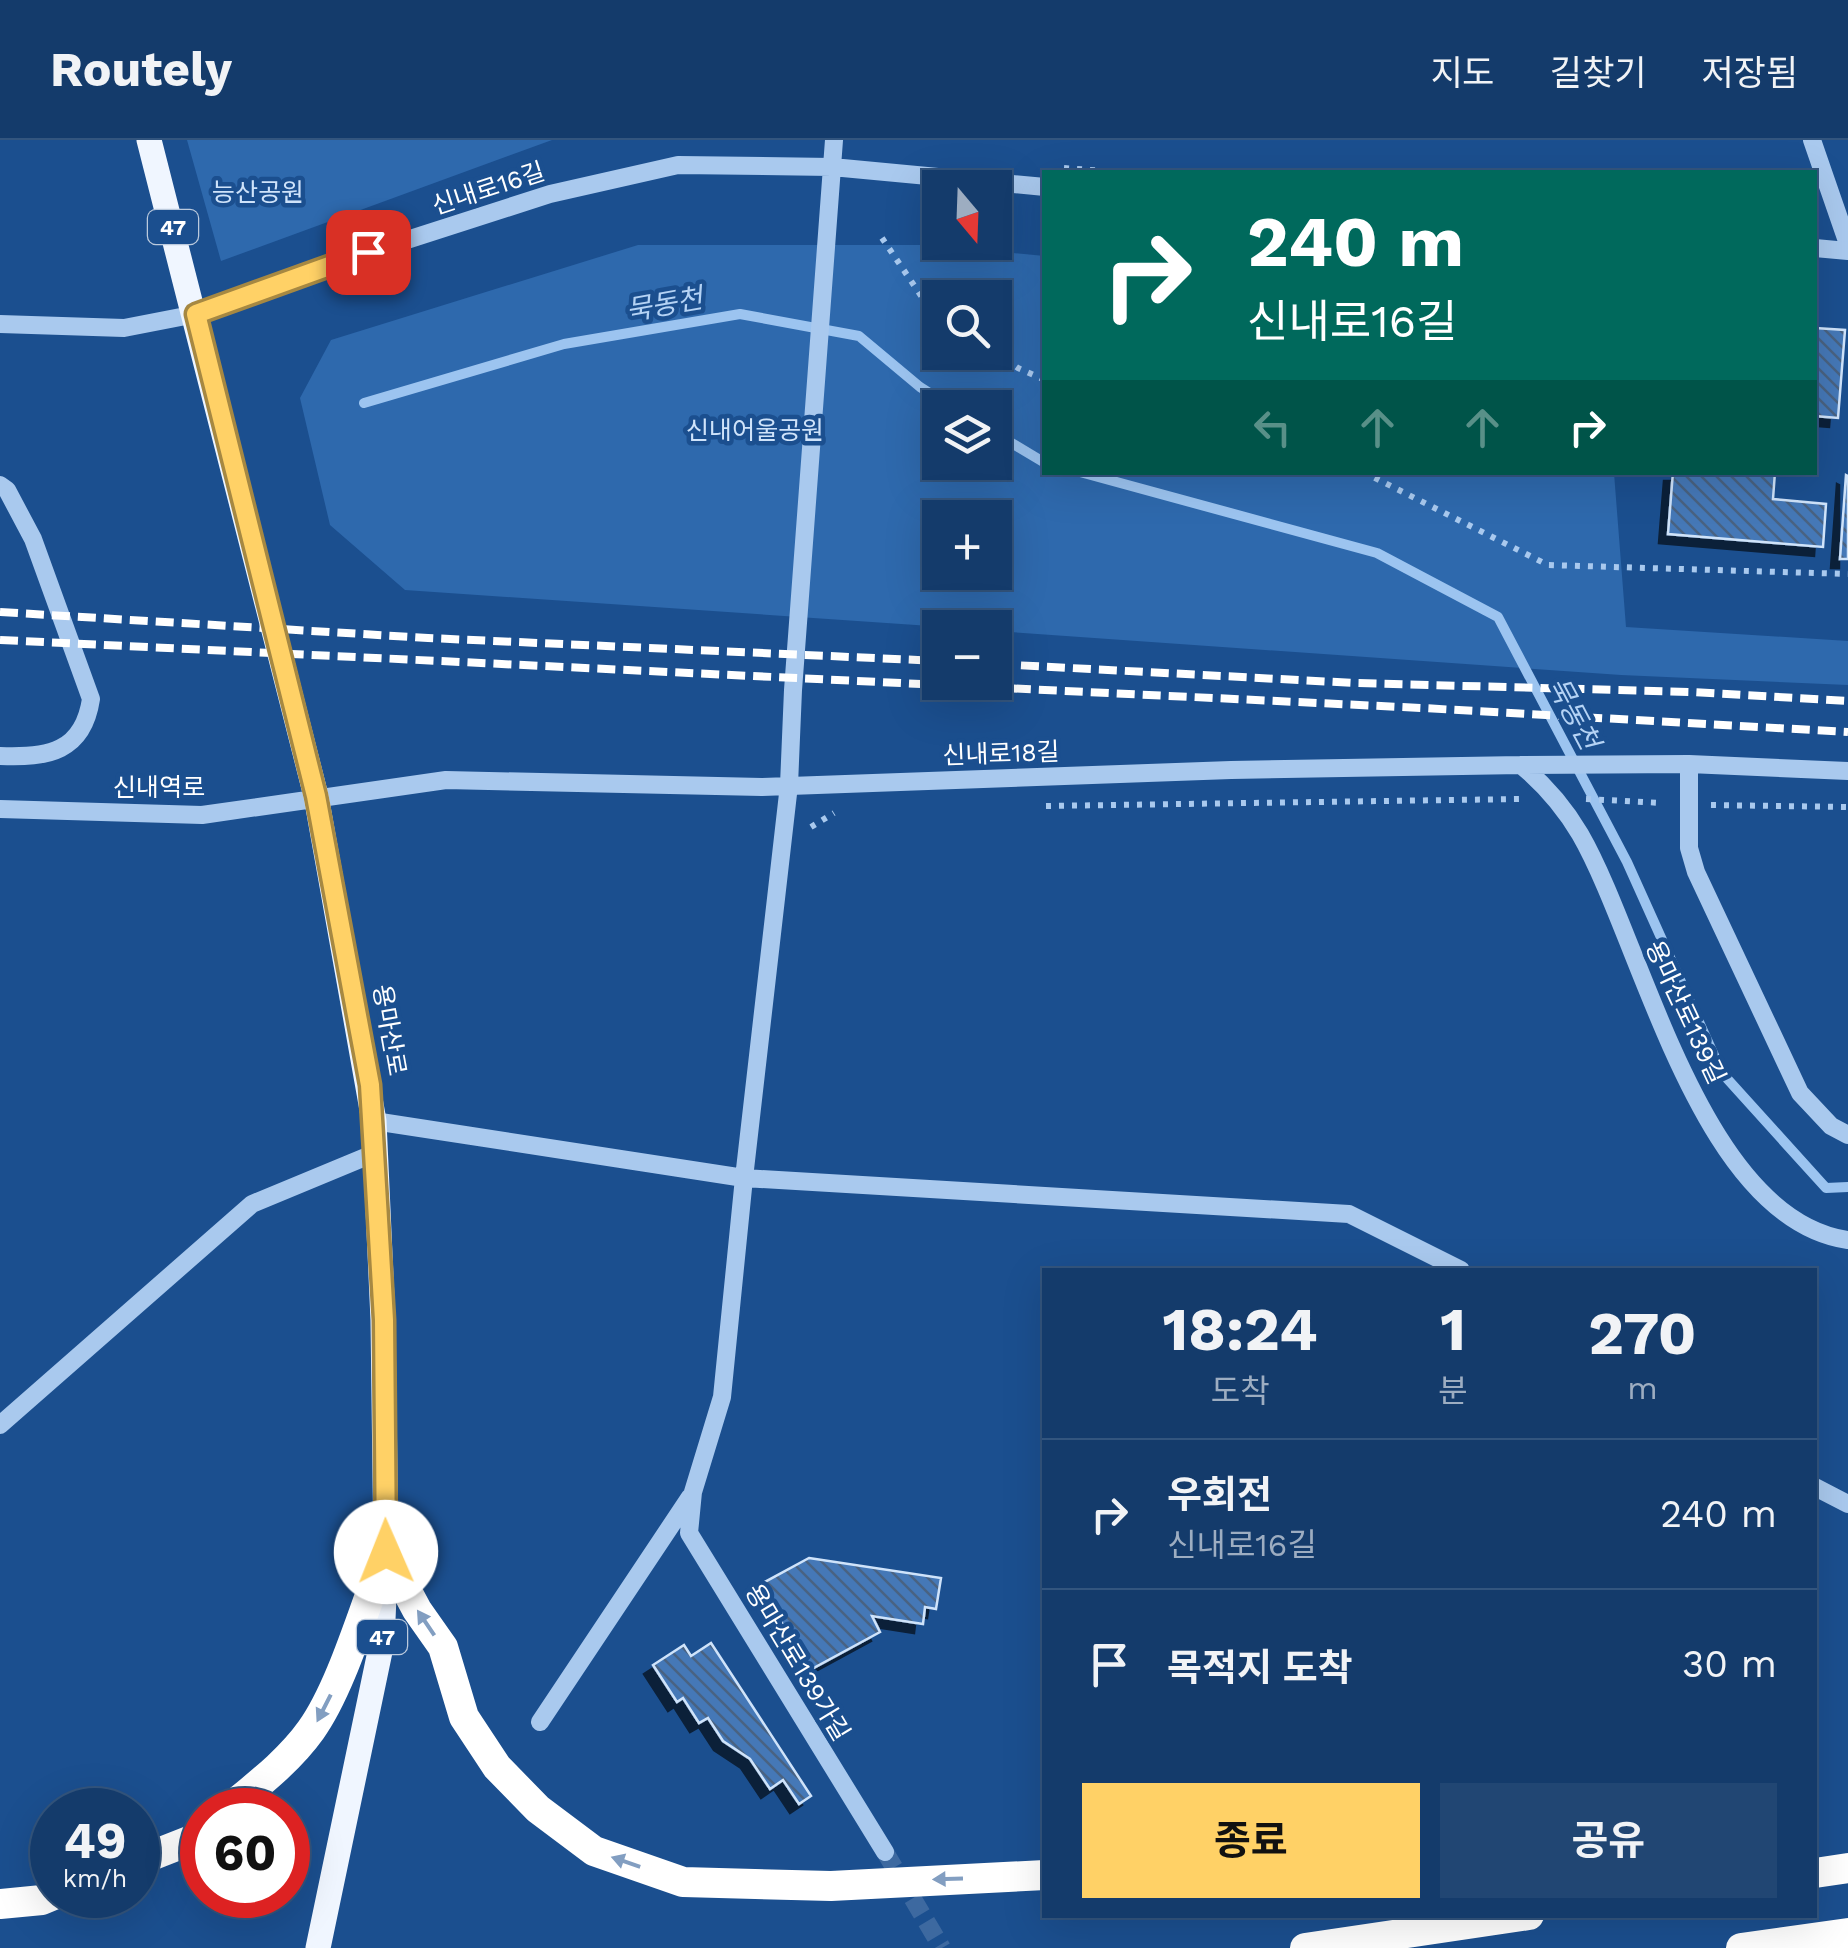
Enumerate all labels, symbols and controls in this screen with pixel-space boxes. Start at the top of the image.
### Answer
text: Routely [50,41,232,98]
text: 지도 [1430,52,1495,94]
text: 길찾기 [1550,52,1646,94]
text: 저장됨 [1701,52,1798,94]
street label: 신내로16길 [428,157,548,220]
north arrow [922,170,1012,260]
map controls [922,170,1012,700]
park label: 능산공원 [212,178,304,207]
text: 240 m [1247,201,1464,283]
road number: 47 [148,210,198,244]
pin [326,210,411,295]
icon: right [1082,210,1212,340]
icon: arrive [341,225,396,280]
button: search [922,280,1012,370]
water label: 묵동천 [623,281,708,327]
text: 신내로16길 [1247,295,1458,348]
button: layers [922,390,1012,480]
icon: left [1245,400,1300,455]
icon: ahead [1350,400,1405,455]
icon: ahead [1455,400,1510,455]
icon: right [1560,400,1615,455]
park label: 신내어울공원 [686,416,824,445]
button: + [922,500,1012,590]
button: − [922,610,1012,700]
water label: 묵동천 [1541,671,1608,758]
street label: 신내로18길 [942,737,1060,770]
street label: 신내역로 [113,773,205,802]
street label: 용마산로139길 [1640,936,1731,1088]
street label: 용마산로 [367,982,412,1078]
text: 18:24 [1162,1294,1318,1365]
text: 1 [1440,1294,1466,1365]
text: 270 [1588,1298,1697,1369]
text: m [1627,1369,1658,1407]
text: 도착 [1211,1372,1270,1410]
text: 분 [1438,1372,1468,1410]
text: 우회전 [1167,1473,1272,1517]
icon: right [1082,1487,1137,1542]
text: 240 m [1660,1492,1777,1536]
position arrow [334,1500,438,1604]
text: 신내로16길 [1167,1526,1317,1564]
street label: 용마산로139가길 [739,1579,856,1746]
one-way arrow [417,1609,436,1636]
road number: 47 [357,1620,407,1654]
icon: arrive [1082,1637,1137,1692]
text: 30 m [1682,1642,1777,1686]
text: 목적지 도착 [1167,1646,1353,1690]
one-way arrow [316,1693,333,1722]
button: 종료 [1082,1783,1420,1898]
button: 공유 [1440,1783,1777,1898]
speed limit sign: 60 [180,1788,310,1918]
text: 49 [63,1811,127,1870]
one-way arrow [611,1854,641,1869]
text: km/h [63,1864,127,1893]
one-way arrow [931,1871,963,1887]

